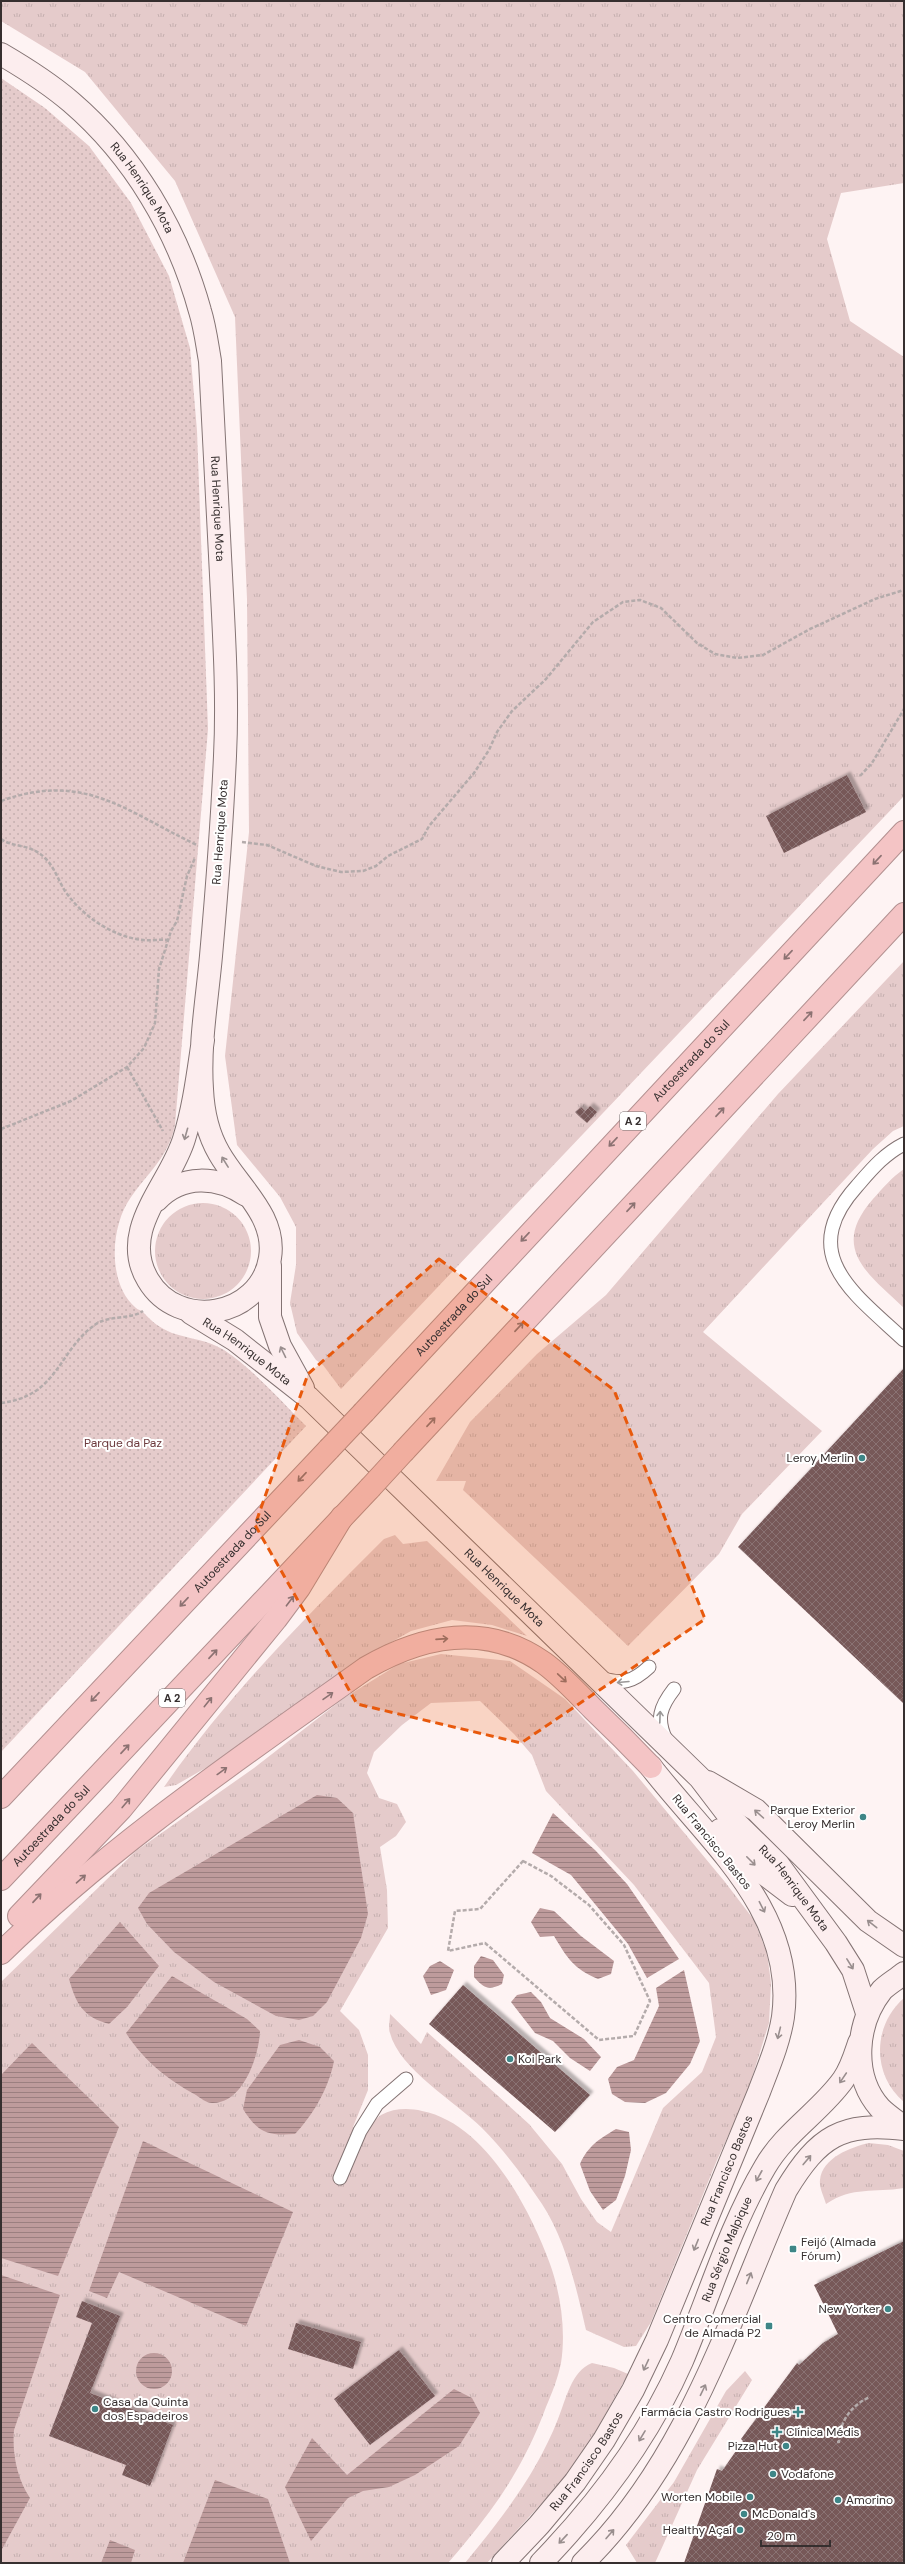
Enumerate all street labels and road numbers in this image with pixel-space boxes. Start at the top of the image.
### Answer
street label: Rua Henrique Mota [107,139,177,236]
street label: Rua Henrique Mota [207,455,228,562]
street label: Rua Henrique Mota [208,779,232,885]
street label: Autoestrada do Sul [649,1016,733,1105]
road number: A 2 [620,1112,646,1130]
street label: Autoestrada do Sul [412,1271,496,1360]
street label: Rua Henrique Mota [200,1314,294,1389]
street label: Autoestrada do Sul [190,1508,274,1596]
street label: Rua Henrique Mota [461,1545,548,1630]
road number: A 2 [159,1689,185,1707]
street label: Autoestrada do Sul [9,1782,93,1870]
street label: Rua Francisco Bastos [669,1791,755,1893]
street label: Rua Henrique Mota [755,1841,833,1934]
street label: Rua Francisco Bastos [697,2113,757,2228]
street label: Rua Sérgio Malpique [698,2194,756,2304]
street label: Rua Francisco Bastos [546,2409,627,2514]

